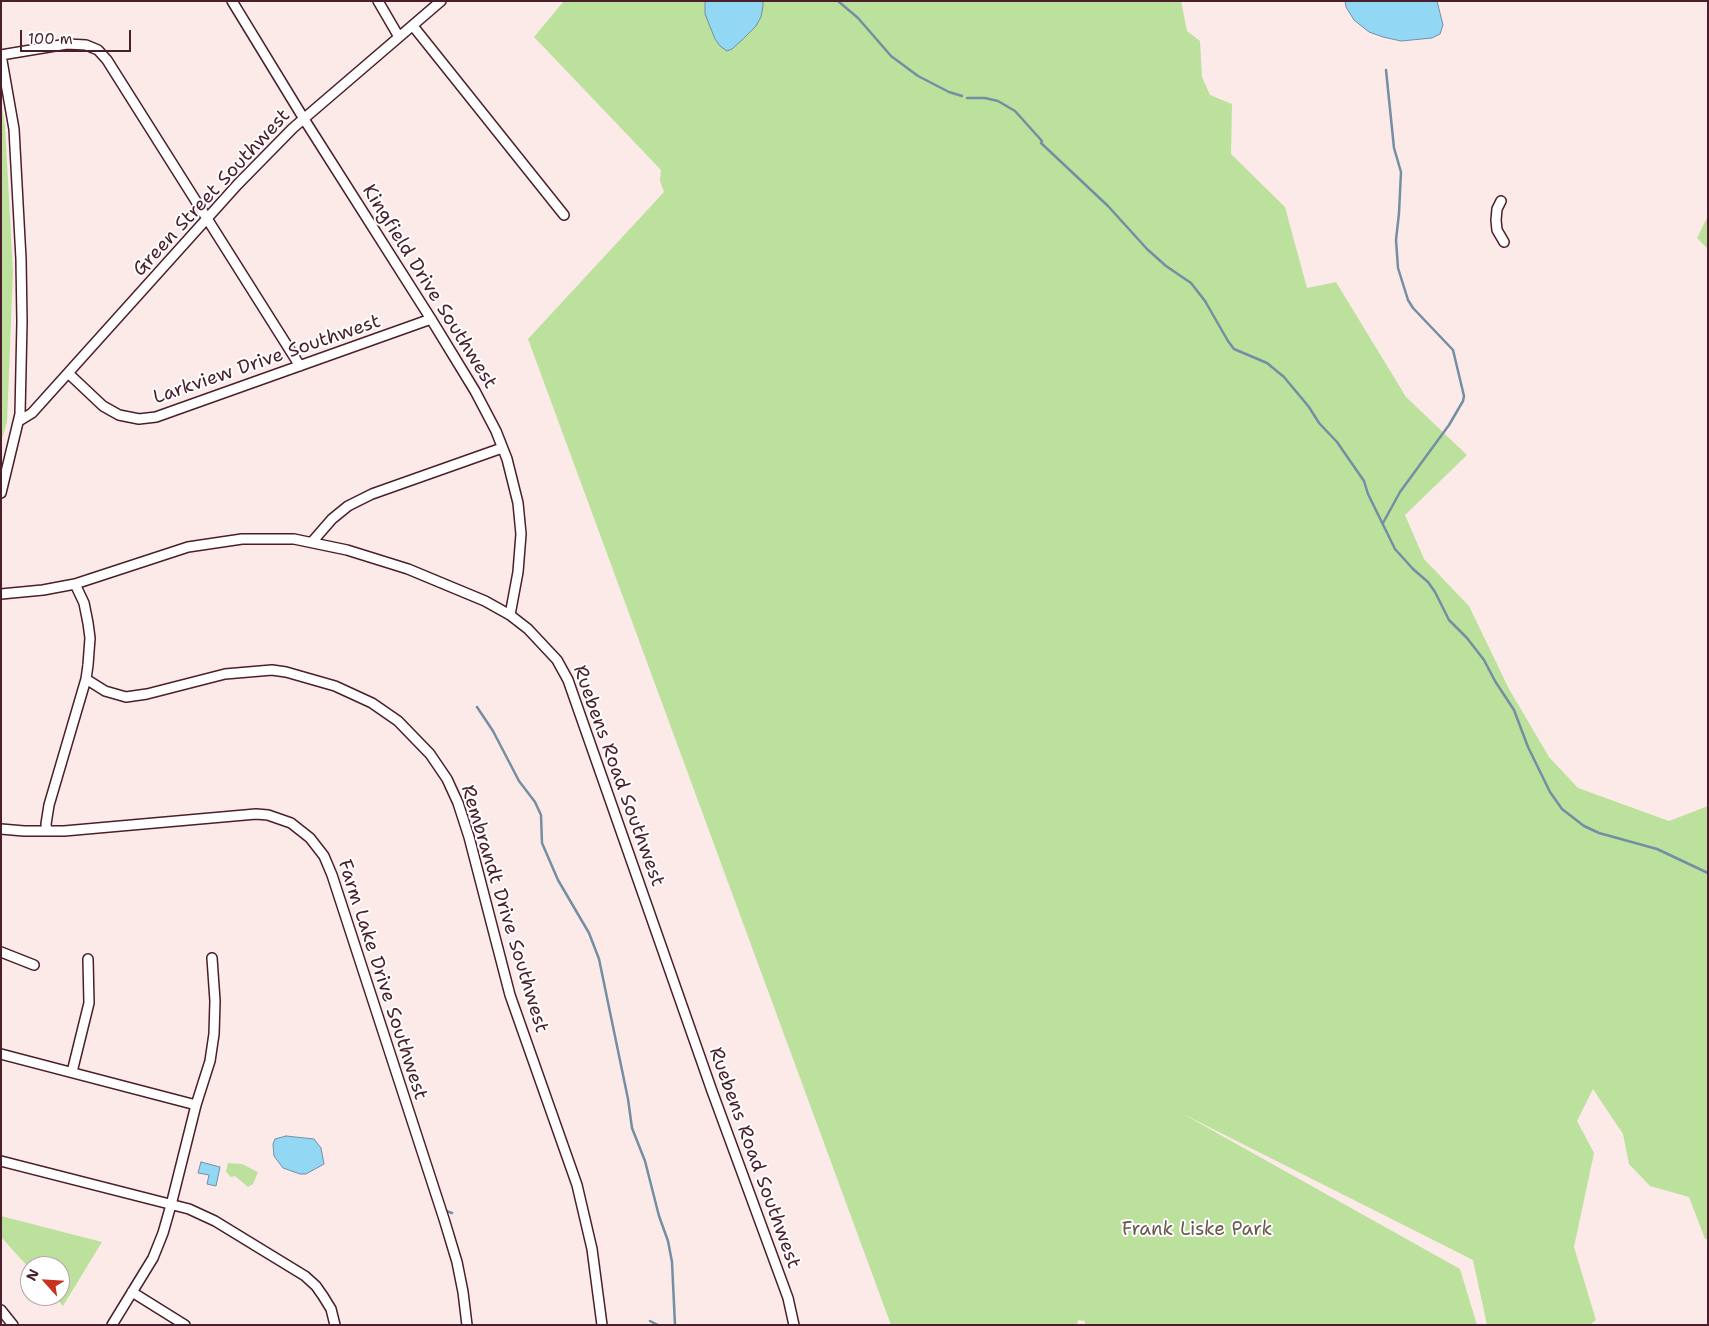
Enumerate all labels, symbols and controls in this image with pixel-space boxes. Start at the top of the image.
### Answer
scale bar [22,20,134,52]
text: 100 m [28,29,73,49]
street label: Green Street Southwest [129,105,295,281]
street label: Kingfield Drive Southwest [357,181,501,393]
street label: Larkview Drive Southwest [150,310,384,410]
street label: Ruebens Road Southwest [567,662,669,890]
street label: Rembrandt Drive Southwest [455,782,553,1036]
street label: Farm Lake Drive Southwest [332,857,432,1103]
street label: Ruebens Road Southwest [703,1044,805,1272]
park label: Frank Liske Park [1122,1219,1272,1241]
north arrow [20,1256,70,1306]
text: N [22,1266,43,1284]

